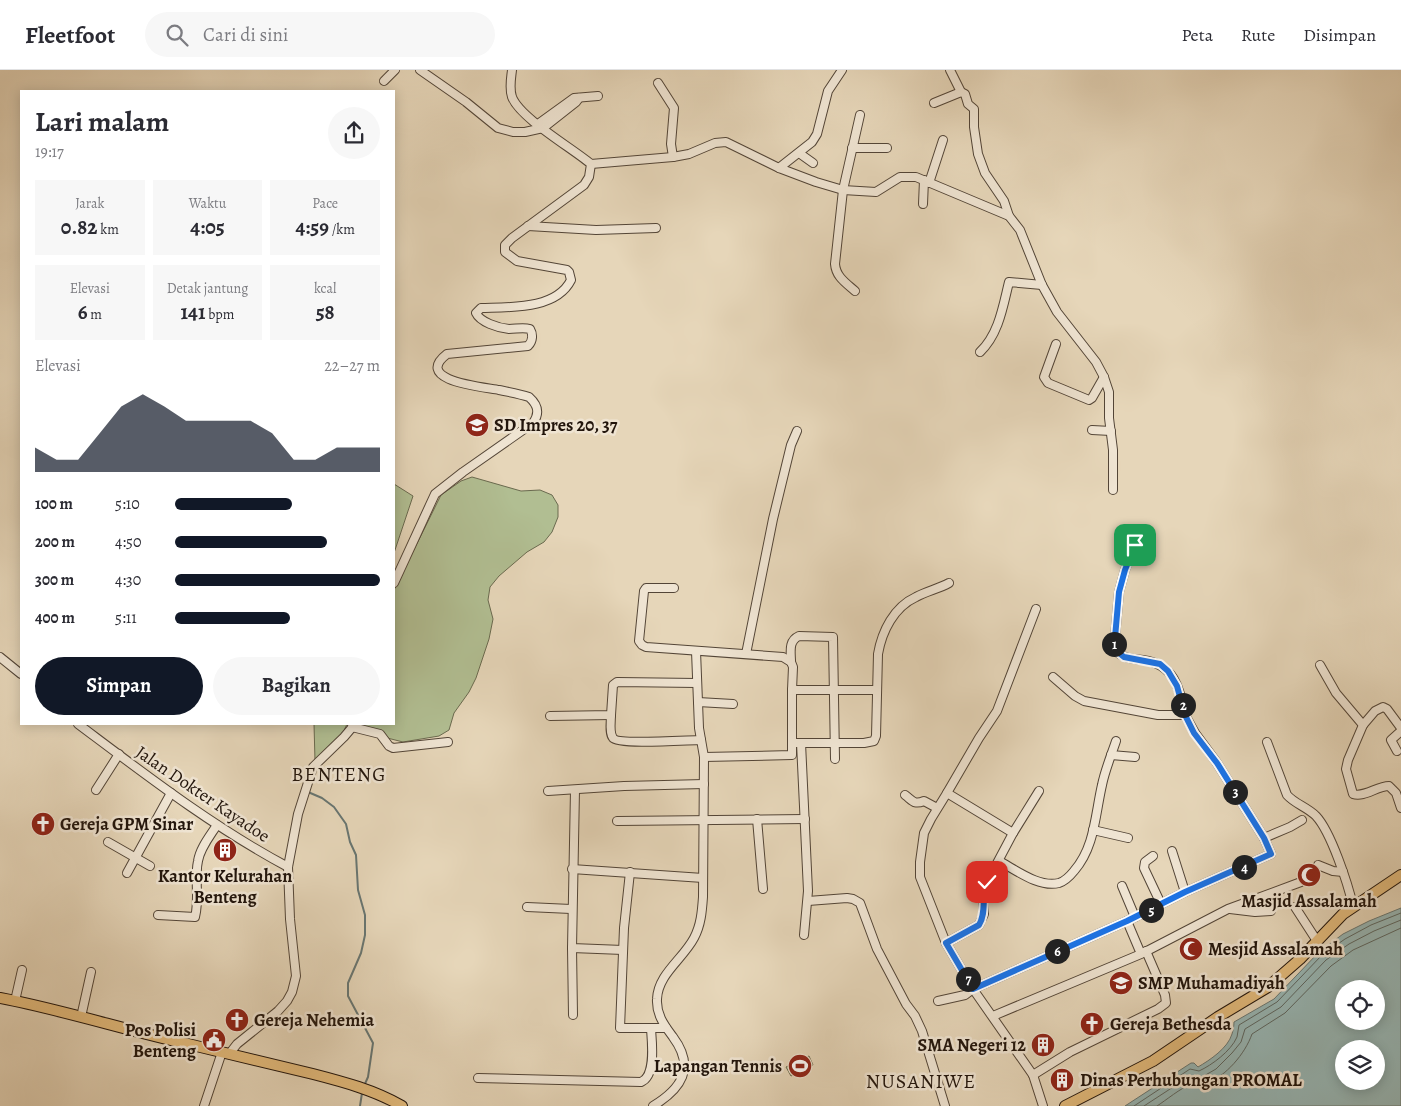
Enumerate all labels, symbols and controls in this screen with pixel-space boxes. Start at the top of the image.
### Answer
search box [145,12,495,57]
text: Fleetfoot [25,19,115,51]
icon: search [163,21,191,49]
text: Cari di sini [203,22,288,48]
text: Peta [1182,23,1213,47]
text: Rute [1241,23,1275,47]
text: Disimpan [1303,23,1376,47]
text: Lari malam [35,103,169,141]
button: share [328,107,380,159]
text: 19:17 [35,141,64,163]
text: Jarak [75,194,105,213]
text: Waktu [189,194,226,213]
text: Pace [312,194,338,213]
text: 0.82 [61,213,97,241]
text: 4:05 [190,213,225,241]
text: 4:59 [295,213,329,241]
text: km [97,220,119,239]
text: /km [329,220,355,239]
text: Elevasi [70,279,110,298]
text: Detak jantung [167,279,248,298]
text: kcal [314,279,336,298]
text: 6 [78,298,88,326]
text: 141 [181,298,205,326]
text: 58 [316,298,335,326]
text: m [88,305,102,324]
text: bpm [205,305,234,324]
text: Elevasi [35,355,81,377]
text: 22–27 m [324,355,380,377]
school or university icon: SD Impres 20, 37 [464,412,490,438]
place label: SD Impres 20, 37 [494,413,618,437]
text: 100 m [35,493,73,515]
text: 5:10 [115,493,140,515]
pin [1114,524,1156,566]
text: 200 m [35,531,75,553]
text: 4:50 [115,531,141,553]
icon: arrive [1121,531,1149,559]
text: 300 m [35,569,74,591]
text: 4:30 [115,569,141,591]
text: 400 m [35,607,75,629]
text: 5:11 [115,607,137,629]
pin: 1 [1102,632,1126,656]
text: 1 [1112,635,1117,654]
button: Simpan [35,657,203,715]
button: Bagikan [213,657,380,715]
pin: 2 [1170,692,1196,718]
text: 2 [1180,696,1187,715]
street label: Jalan Dokter Kayadoe [131,740,275,848]
district label: BENTENG [291,761,387,788]
pin: 3 [1222,780,1248,804]
text: 3 [1232,783,1239,802]
church icon: Gereja GPM Sinar [30,811,56,837]
place label: Gereja GPM Sinar [60,812,194,836]
building icon: Kantor Kelurahan Benteng [212,837,238,863]
pin: 4 [1232,854,1256,880]
text: 4 [1241,858,1248,877]
pin [966,861,1008,903]
mosque icon: Masjid Assalamah [1296,862,1322,888]
place label: Kantor Kelurahan Benteng [158,864,292,909]
icon: check [973,868,1001,896]
place label: Masjid Assalamah [1241,889,1377,913]
pin: 5 [1138,898,1164,922]
text: 5 [1149,901,1154,920]
mosque icon: Mesjid Assalamah [1178,936,1204,962]
place label: Mesjid Assalamah [1208,937,1343,961]
pin: 6 [1044,938,1070,964]
text: 6 [1054,942,1061,961]
pin: 7 [956,966,980,992]
text: 7 [966,970,971,989]
school or university icon: SMP Muhamadiyah [1108,970,1134,996]
place label: SMP Muhamadiyah [1138,971,1285,995]
map controls [1335,980,1385,1090]
button: locate [1335,980,1385,1030]
church icon: Gereja Nehemia [224,1007,250,1033]
place label: Gereja Nehemia [254,1008,374,1032]
church icon: Gereja Bethesda [1079,1011,1105,1037]
place label: Gereja Bethesda [1110,1012,1232,1036]
place label: Pos Polisi Benteng [125,1018,197,1063]
public building icon: Pos Polisi Benteng [201,1027,227,1053]
building icon: SMA Negeri 12 [1030,1032,1056,1058]
place label: SMA Negeri 12 [918,1033,1026,1057]
button: layers [1335,1040,1385,1090]
sports icon: Lapangan Tennis [787,1053,813,1079]
place label: Lapangan Tennis [654,1054,782,1078]
building icon: Dinas Perhubungan PROMAL [1049,1067,1075,1093]
district label: NUSANIWE [866,1068,976,1095]
place label: Dinas Perhubungan PROMAL [1080,1068,1302,1092]

